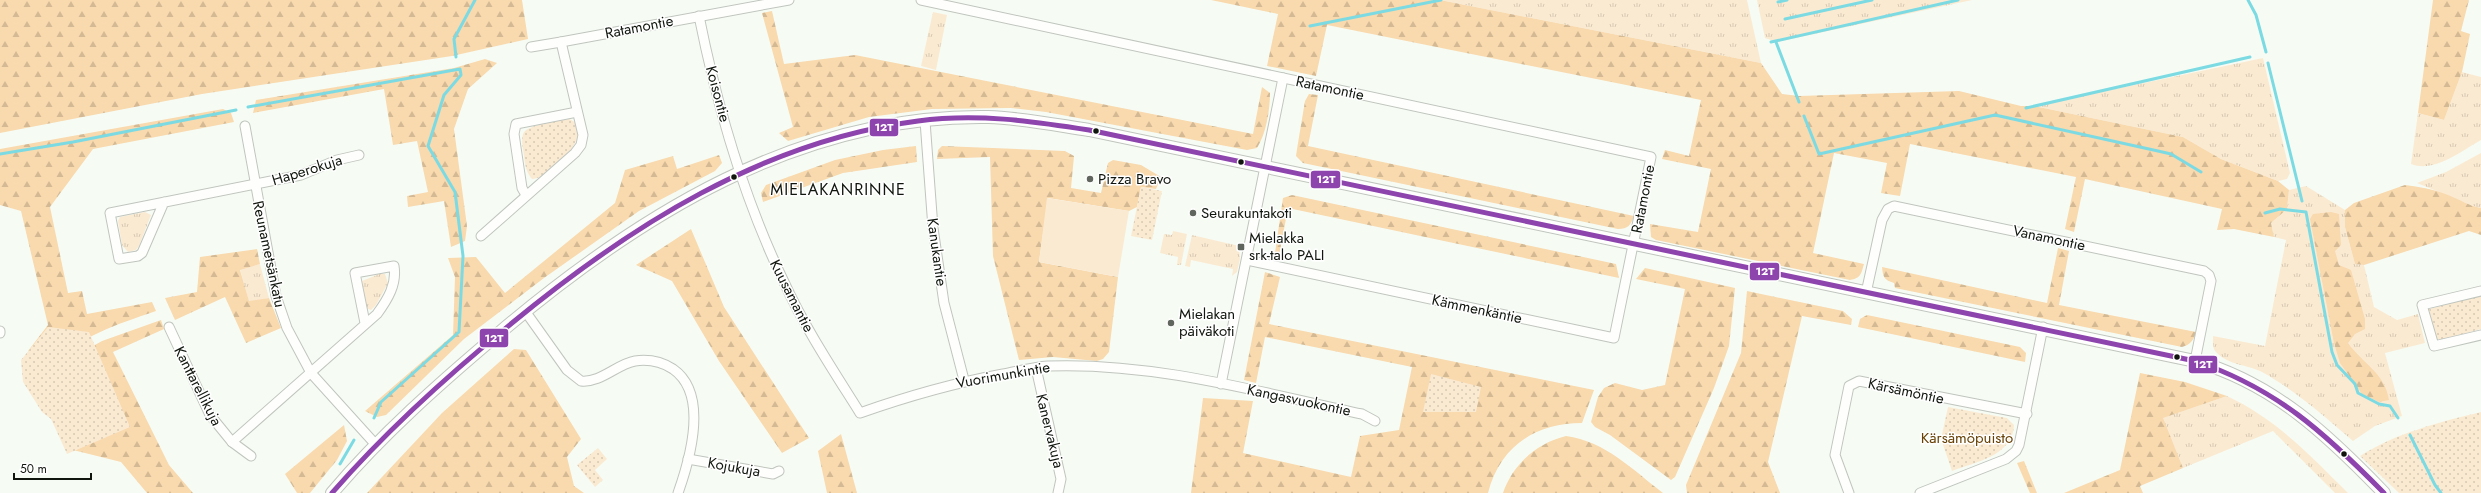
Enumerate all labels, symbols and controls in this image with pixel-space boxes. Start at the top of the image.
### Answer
street label: Ratamontie [603,10,675,44]
street label: Koisontie [700,63,736,125]
street label: Ratamontie [1294,70,1367,106]
line badge: 12T [869,118,899,137]
text: 12T [875,119,894,135]
unlabelled marker [1091,126,1101,136]
street label: Haperokuja [269,149,345,191]
unlabelled marker [1236,157,1246,167]
street label: Ratamontie [1626,163,1660,235]
place label: Pizza Bravo [1098,168,1171,190]
line badge: 12T [1310,170,1341,189]
text: 12T [1317,171,1336,187]
unlabelled marker [729,172,739,182]
marker: Pizza Bravo [1085,174,1095,184]
district label: MIELAKANRINNE [770,178,906,201]
street label: Reunametsänkatu [247,199,291,309]
place label: Seurakuntakoti [1201,202,1292,224]
marker: Seurakuntakoti [1188,208,1198,218]
street label: Kanukantie [921,217,953,288]
street label: Vanamontie [2011,220,2088,256]
place label: Mielakka srk-talo PALI [1249,227,1324,266]
marker: Mielakka srk-talo PALI [1236,242,1246,252]
street label: Kuusamantie [764,256,820,336]
line badge: 12T [1749,262,1780,281]
text: 12T [1756,263,1775,279]
street label: Kämmenkäntie [1430,289,1524,329]
place label: Mielakan päiväkoti [1179,303,1235,342]
marker: Mielakan päiväkoti [1166,318,1176,328]
line badge: 12T [479,328,509,348]
text: 12T [485,330,504,346]
street label: Kanttarellikuja [169,342,227,430]
unlabelled marker [2172,352,2182,362]
line badge: 12T [2188,355,2218,374]
street label: Vuorimunkintie [954,356,1052,394]
text: 12T [2194,356,2213,372]
street label: Kärsämöntie [1866,372,1946,410]
street label: Kangasvuokontie [1245,378,1353,422]
street label: Kanervakuja [1030,391,1070,471]
park label: Kärsämöpuisto [1921,427,2013,449]
unlabelled marker [2339,449,2349,459]
street label: Kojukuja [706,452,762,482]
scale bar [14,455,91,481]
text: 50 m [20,460,47,478]

